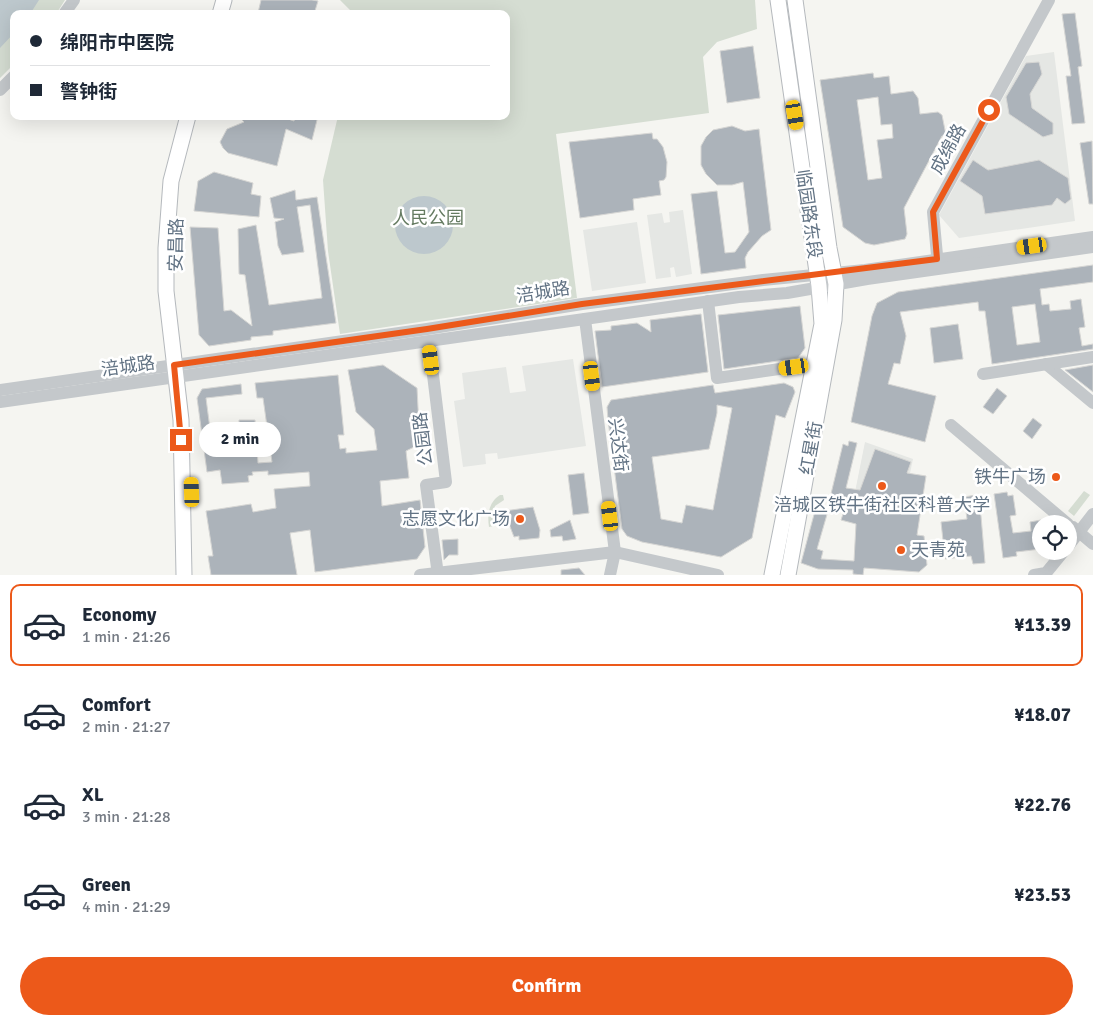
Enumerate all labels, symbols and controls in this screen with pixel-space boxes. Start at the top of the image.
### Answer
text: 绵阳市中医院 [60,31,174,55]
text: 警钟街 [60,80,117,104]
car [785,99,804,131]
route start [978,99,1000,121]
street label: 成绵路 [925,120,971,178]
street label: 临园路东段 [792,168,826,260]
park label: 人民公园 [392,207,464,229]
street label: 安昌路 [165,218,187,272]
car [1016,236,1047,256]
street label: 涪城路 [515,277,571,307]
car [421,344,440,376]
street label: 涪城路 [100,351,156,381]
car [778,357,809,377]
car [582,360,601,392]
street label: 公园路 [409,411,437,467]
street label: 兴达街 [604,417,632,473]
street label: 红星街 [795,420,827,476]
callout: 2 min [198,422,281,458]
route end [170,429,192,451]
text: 2 min [221,429,259,449]
place label: 铁牛广场 [974,466,1046,488]
marker: 铁牛广场 [1050,471,1062,483]
car [183,477,200,507]
marker: 涪城区铁牛街社区科普大学 [876,480,888,492]
place label: 涪城区铁牛街社区科普大学 [774,494,990,516]
car [600,500,619,532]
place label: 志愿文化广场 [402,508,510,530]
marker: 志愿文化广场 [514,513,526,525]
map controls [1032,515,1077,560]
button: locate [1032,515,1077,560]
place label: 天青苑 [911,539,965,561]
marker: 天青苑 [895,544,907,556]
icon: car [22,603,67,648]
text: Economy [82,603,156,627]
text: ¥13.39 [1014,613,1071,637]
text: 1 min · 21:26 [82,627,171,647]
icon: car [22,693,67,738]
text: Comfort [82,693,151,717]
text: ¥18.07 [1014,703,1071,727]
text: 2 min · 21:27 [82,717,171,737]
icon: car [22,783,67,828]
text: XL [82,783,104,807]
text: ¥22.76 [1014,793,1071,817]
text: 3 min · 21:28 [82,807,171,827]
icon: car [22,873,67,918]
text: Green [82,873,131,897]
text: ¥23.53 [1014,883,1071,907]
text: 4 min · 21:29 [82,897,171,917]
button: Confirm [20,957,1073,1015]

